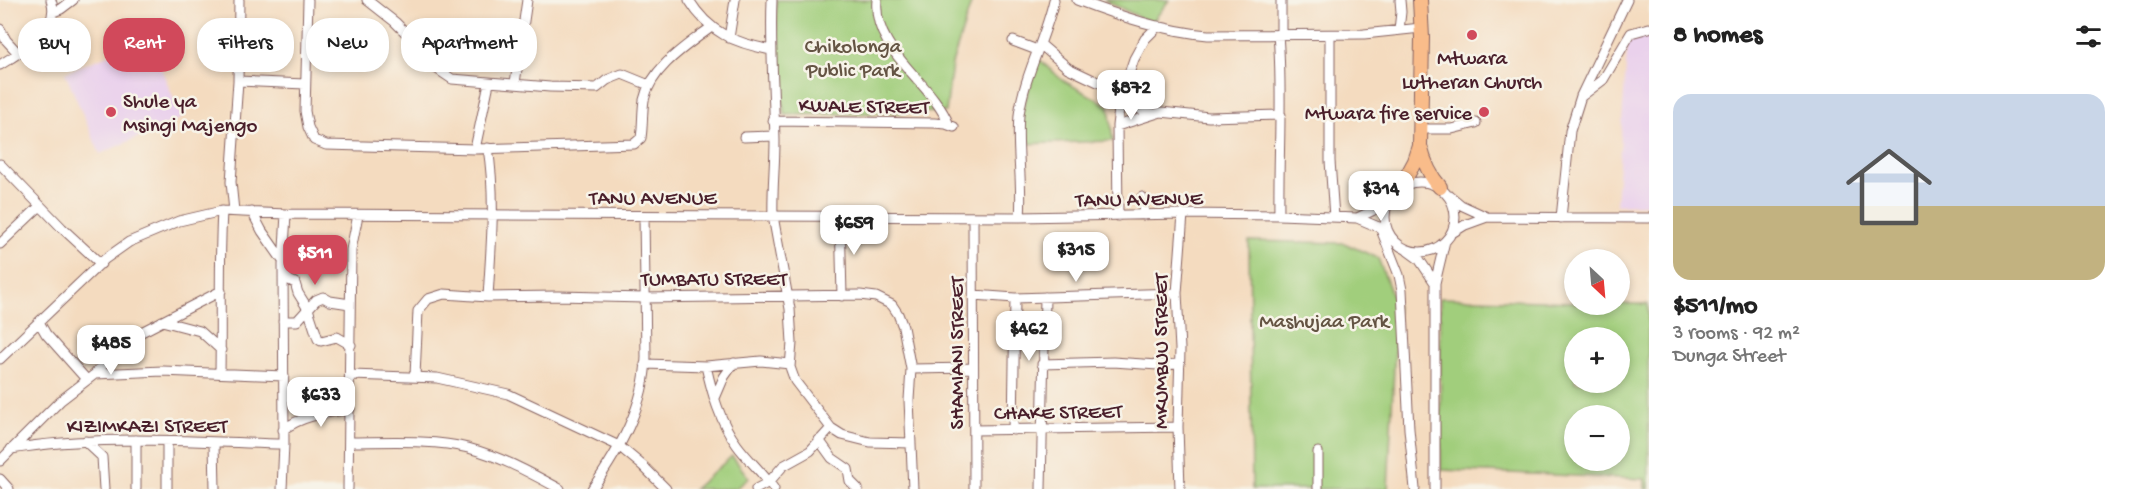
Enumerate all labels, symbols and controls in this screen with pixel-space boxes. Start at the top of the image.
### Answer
chip: Buy [18,18,91,72]
chip: Rent [103,18,185,72]
chip: Filters [197,18,294,72]
chip: New [306,18,389,72]
chip: Apartment [401,18,537,72]
icon: filters [2072,20,2105,53]
text: 8 homes [1673,21,1762,52]
marker: Mtwara Lutheran Church [1465,28,1479,42]
park label: Chikolonga Public Park [805,36,903,85]
place label: Mtwara Lutheran Church [1402,48,1542,97]
pin: $872 [1095,70,1167,121]
text: $872 [1111,78,1151,101]
place label: Shule ya Msingi Majengo [123,91,257,140]
street label: KWALE STREET [798,95,930,122]
place label: Mtwara fire service [1305,103,1473,128]
marker: Shule ya Msingi Majengo [104,105,118,119]
marker: Mtwara fire service [1477,105,1491,119]
icon: home [1835,133,1943,241]
pin: $314 [1345,171,1417,222]
text: $314 [1363,179,1399,202]
street label: TANU AVENUE [588,188,718,213]
street label: TANU AVENUE [1074,188,1204,215]
pin: $659 [818,205,890,256]
text: $659 [834,213,874,236]
pin: $315 [1040,232,1112,283]
pin: $511 [279,235,351,286]
text: $315 [1057,240,1095,263]
text: $511 [297,243,333,266]
north arrow [1564,249,1630,315]
map controls [1564,249,1630,471]
street label: TUMBATU STREET [640,269,788,294]
street label: MKUMBUU STREET [1151,272,1176,429]
street label: SHAMIANI STREET [947,276,972,429]
text: $511/mo [1673,292,1758,323]
pin: $462 [993,311,1065,362]
park label: Mashujaa Park [1259,311,1391,336]
text: $462 [1010,319,1048,342]
text: 3 rooms · 92 m² [1673,323,1800,346]
pin: $485 [75,325,147,376]
button: + [1564,327,1630,393]
text: $485 [91,333,131,356]
text: Dunga Street [1673,346,1785,369]
pin: $633 [285,377,357,428]
text: $633 [301,385,341,408]
street label: CHAKE STREET [994,401,1123,428]
button: − [1564,405,1630,471]
street label: KIZIMKAZI STREET [67,416,228,441]

